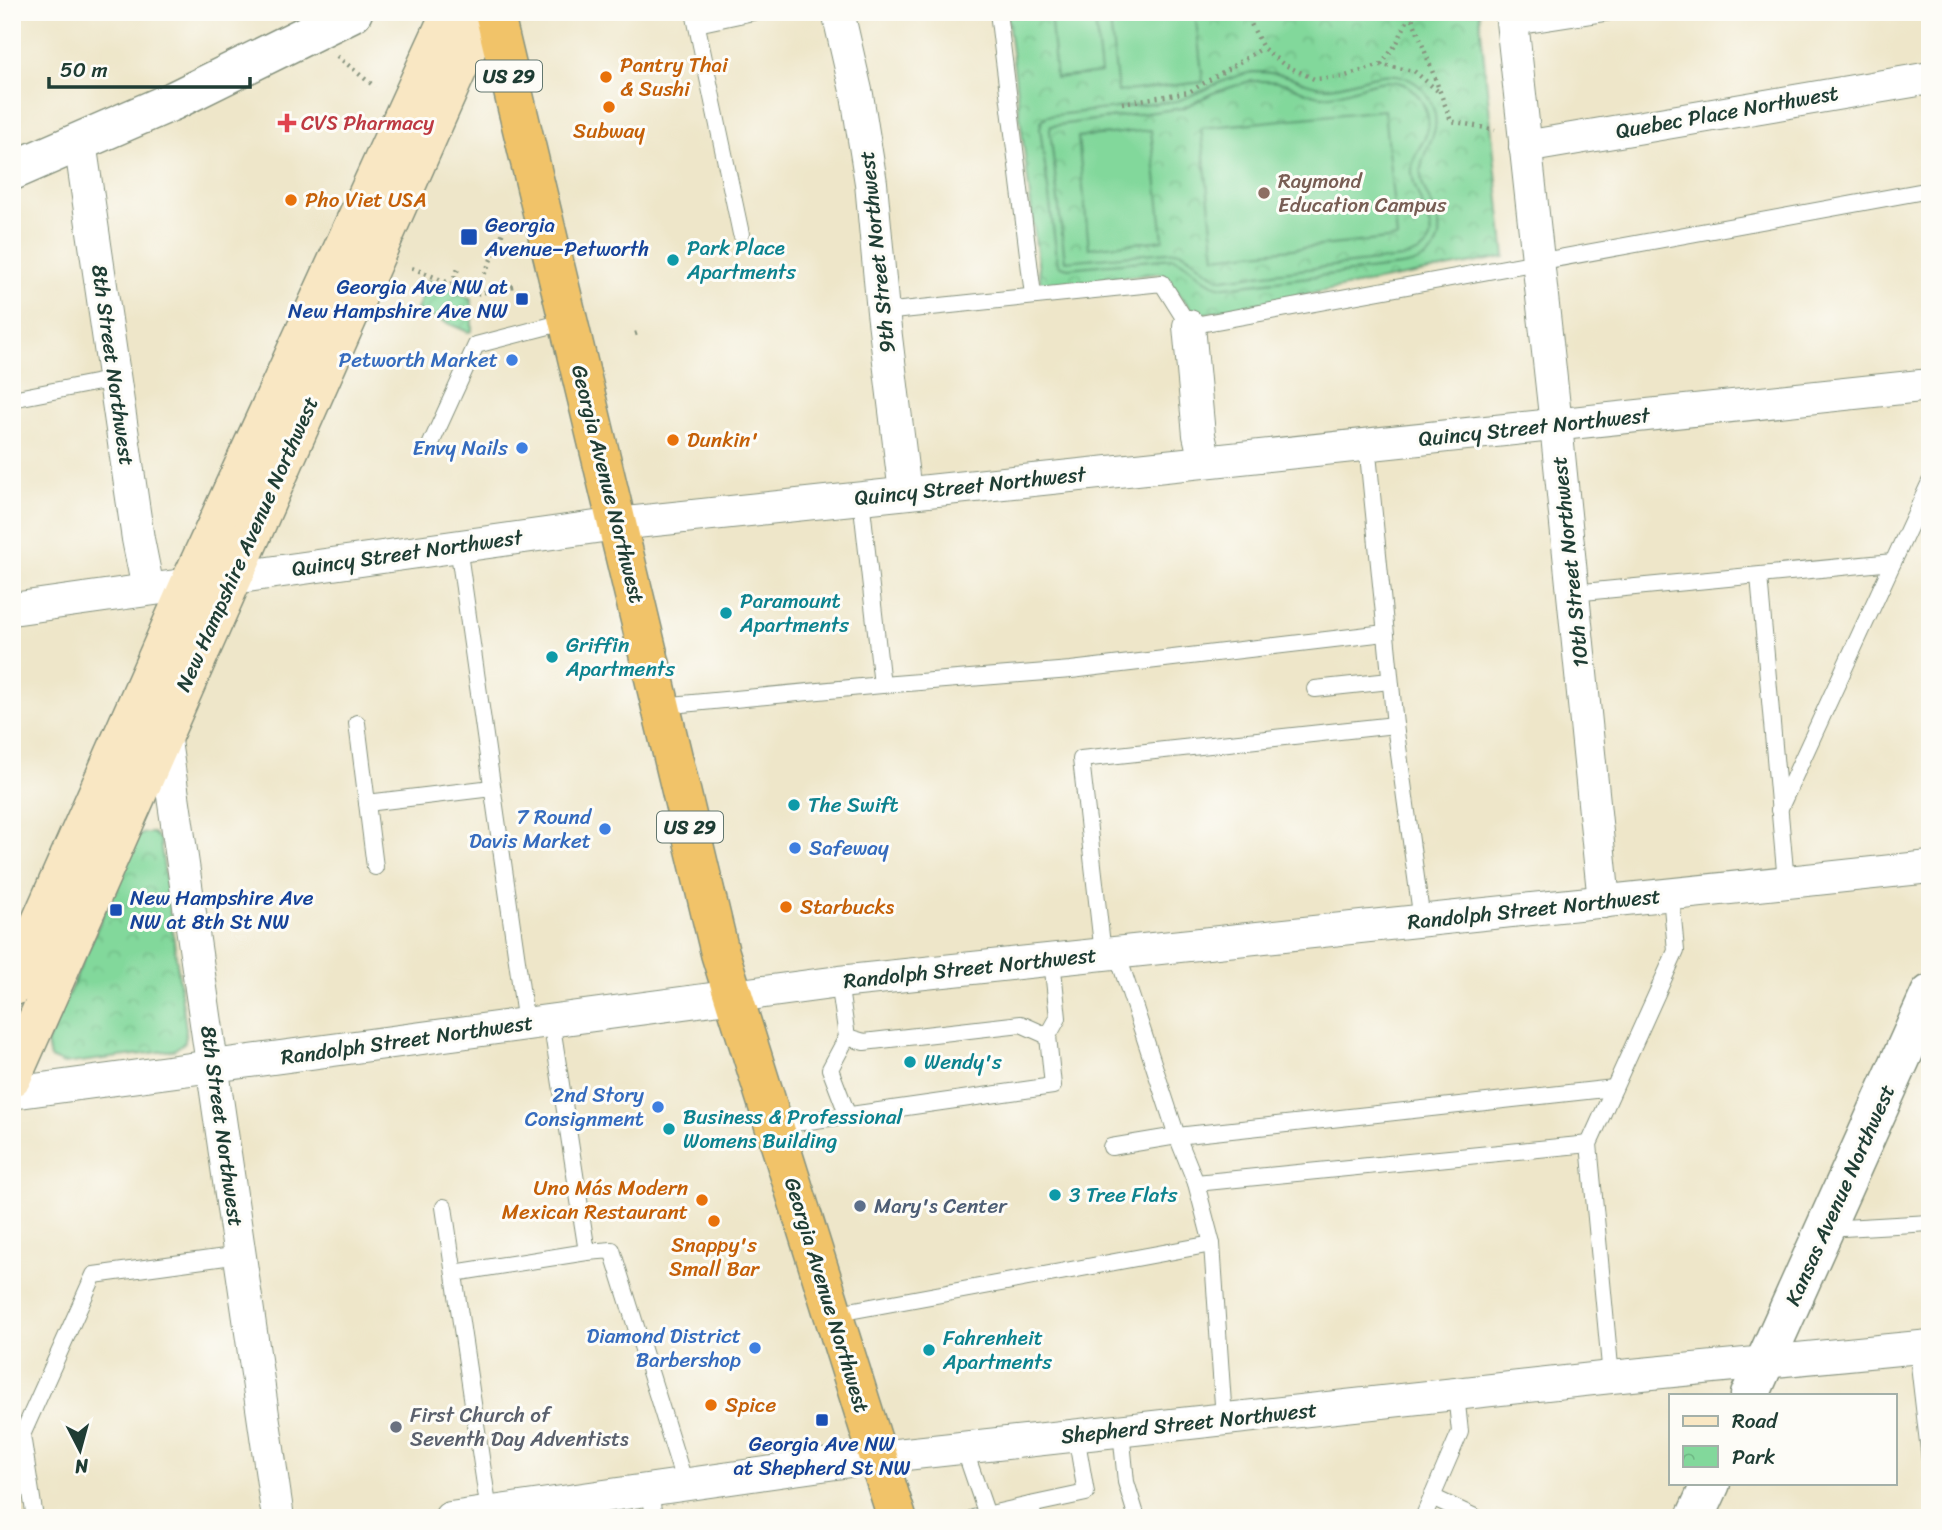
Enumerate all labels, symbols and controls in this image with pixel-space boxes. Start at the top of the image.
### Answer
scale bar [49,46,250,90]
place label: Pantry Thai & Sushi [620,46,729,108]
text: 50 m [60,51,108,89]
road number: US 29 [476,60,542,92]
marker: Pantry Thai & Sushi [598,69,614,85]
street label: Quebec Place Northwest [1613,74,1841,150]
marker: Subway [601,99,617,115]
place label: CVS Pharmacy [301,104,434,142]
place label: Subway [573,112,645,150]
marker: CVS Pharmacy [279,115,295,131]
street label: 9th Street Northwest [847,149,907,355]
place label: Raymond Education Campus [1278,162,1447,224]
place label: Pho Viet USA [305,181,427,219]
marker: Raymond Education Campus [1256,185,1272,201]
marker: Pho Viet USA [283,192,299,208]
place label: Georgia Avenue–Petworth [484,206,649,268]
marker: Georgia Avenue–Petworth [459,227,479,247]
place label: Park Place Apartments [686,229,796,291]
marker: Park Place Apartments [665,252,681,268]
street label: 8th Street Northwest [80,262,146,468]
place label: Georgia Ave NW at New Hampshire Ave NW [288,268,509,330]
marker: Georgia Ave NW at New Hampshire Ave NW [514,291,530,307]
place label: Petworth Market [338,341,498,379]
marker: Petworth Market [504,352,520,368]
street label: Georgia Avenue Northwest [560,361,656,607]
street label: New Hampshire Avenue Northwest [165,390,329,698]
street label: Quincy Street Northwest [1416,396,1653,458]
place label: Dunkin' [687,421,758,459]
place label: Envy Nails [413,429,508,467]
marker: Dunkin' [665,432,681,448]
marker: Envy Nails [514,440,530,456]
street label: 10th Street Northwest [1540,454,1600,670]
street label: Quincy Street Northwest [852,455,1089,517]
street label: Quincy Street Northwest [289,518,526,588]
place label: Paramount Apartments [739,582,849,644]
marker: Paramount Apartments [718,605,734,621]
place label: Griffin Apartments [565,626,675,688]
marker: Griffin Apartments [544,649,560,665]
place label: The Swift [808,786,898,824]
marker: The Swift [786,797,802,813]
place label: 7 Round Davis Market [469,798,593,860]
road number: US 29 [657,812,723,842]
marker: 7 Round Davis Market [597,821,613,837]
place label: Safeway [809,829,889,867]
marker: Safeway [787,840,803,856]
street label: Randolph Street Northwest [1406,877,1662,941]
place label: New Hampshire Ave NW at 8th St NW [130,879,314,941]
place label: Starbucks [800,888,895,926]
marker: Starbucks [778,899,794,915]
marker: New Hampshire Ave NW at 8th St NW [108,902,124,918]
street label: Randolph Street Northwest [842,936,1098,1000]
street label: Randolph Street Northwest [278,1003,536,1077]
street label: 8th Street Northwest [189,1023,255,1229]
place label: Wendy's [924,1043,1002,1081]
marker: Wendy's [902,1054,918,1070]
place label: 2nd Story Consignment [525,1076,644,1138]
street label: Kansas Avenue Northwest [1774,1078,1906,1312]
place label: Business & Professional Womens Building [683,1098,904,1160]
marker: 2nd Story Consignment [650,1099,666,1115]
marker: Business & Professional Womens Building [661,1121,677,1137]
place label: Uno Más Modern Mexican Restaurant [502,1169,688,1231]
street label: Georgia Avenue Northwest [773,1173,881,1417]
place label: 3 Tree Flats [1069,1176,1178,1214]
place label: Mary's Center [874,1187,1008,1225]
marker: 3 Tree Flats [1047,1187,1063,1203]
marker: Uno Más Modern Mexican Restaurant [694,1192,710,1208]
marker: Mary's Center [852,1198,868,1214]
marker: Snappy's Small Bar [706,1213,722,1229]
place label: Snappy's Small Bar [669,1226,760,1288]
place label: Diamond District Barbershop [586,1317,741,1379]
place label: Fahrenheit Apartments [942,1319,1052,1381]
marker: Diamond District Barbershop [747,1340,763,1356]
marker: Fahrenheit Apartments [921,1342,937,1358]
place label: Spice [725,1386,777,1424]
street label: Shepherd Street Northwest [1059,1391,1319,1455]
legend [1669,1394,1896,1484]
place label: First Church of Seventh Day Adventists [410,1396,629,1458]
marker: Spice [703,1397,719,1413]
text: Road [1732,1402,1779,1440]
marker: Georgia Ave NW at Shepherd St NW [814,1412,830,1428]
north arrow [46,1414,116,1484]
marker: First Church of Seventh Day Adventists [388,1419,404,1435]
place label: Georgia Ave NW at Shepherd St NW [734,1425,911,1487]
text: Park [1732,1438,1775,1476]
text: N [73,1449,91,1484]

